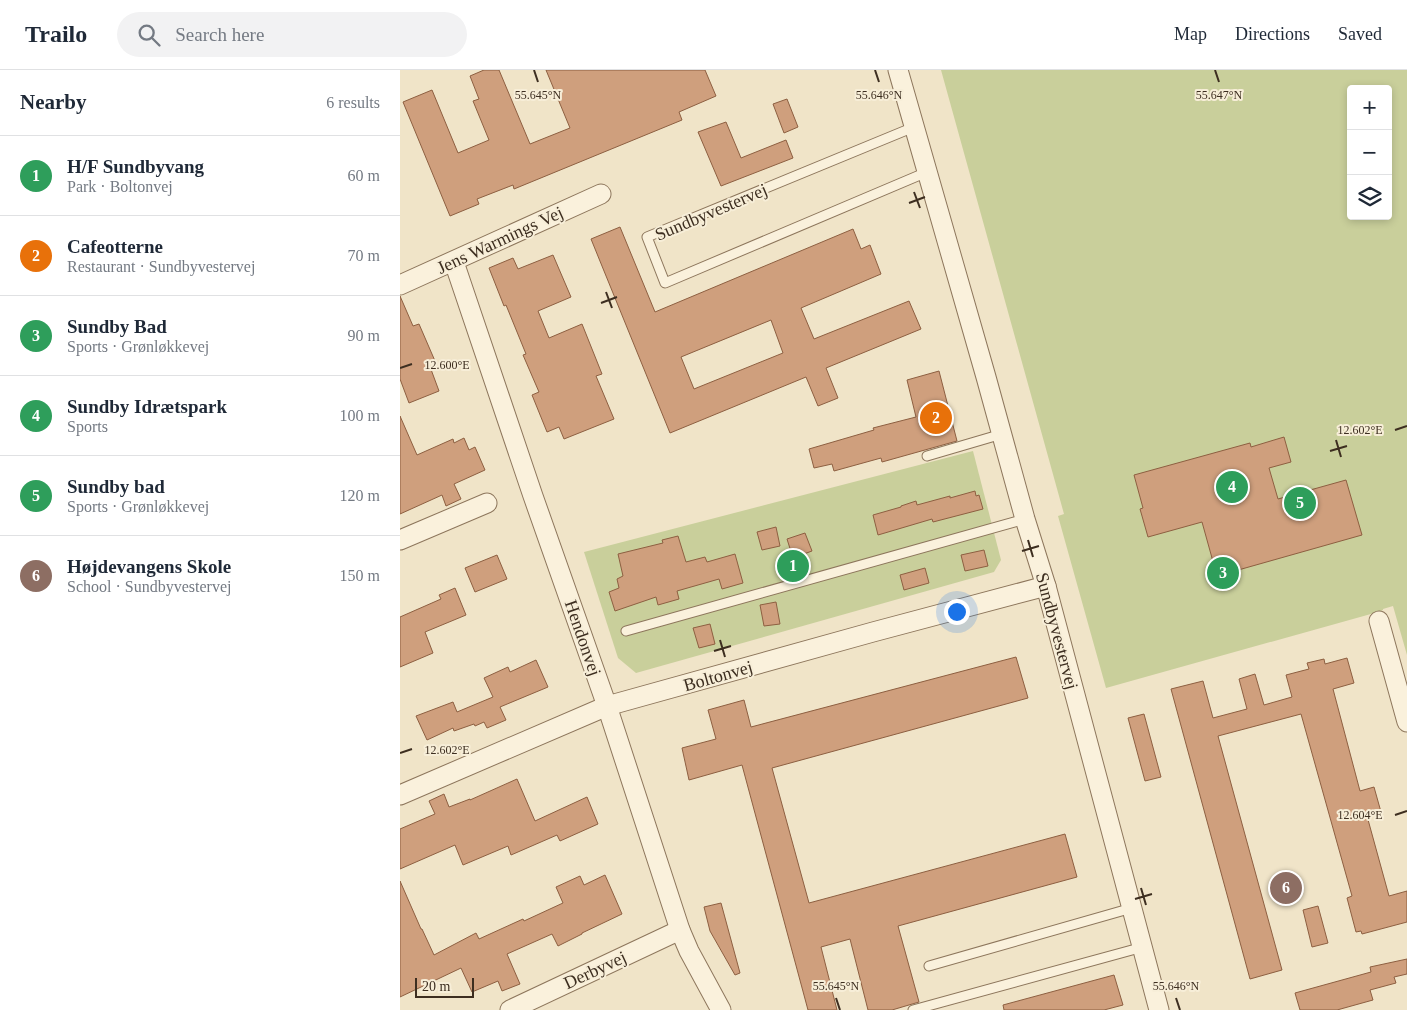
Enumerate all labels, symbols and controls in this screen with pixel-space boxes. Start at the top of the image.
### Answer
search box [117,12,467,57]
text: Trailo [25,21,87,47]
icon: search [135,21,163,49]
text: Search here [175,24,264,45]
text: Map [1174,24,1207,44]
text: Directions [1235,24,1310,44]
text: Saved [1338,24,1382,44]
map controls [1347,85,1392,220]
button: + [1347,85,1392,130]
text: 55.645°N [515,88,562,102]
text: 55.646°N [856,88,903,102]
text: 55.647°N [1196,88,1243,102]
text: Nearby [20,90,87,114]
text: 6 results [326,94,380,111]
button: − [1347,130,1392,175]
text: H/F Sundbyvang [67,156,204,177]
text: 1 [32,167,40,184]
text: 60 m [348,167,380,184]
button: layers [1347,175,1392,220]
text: Park · Boltonvej [67,178,173,195]
street label: Sundbyvestervej [652,179,770,245]
street label: Jens Warmings Vej [434,202,566,278]
text: Cafeotterne [67,236,163,257]
text: 2 [32,247,40,264]
text: 70 m [348,247,380,264]
text: Restaurant · Sundbyvestervej [67,258,255,275]
text: Sundby Bad [67,316,167,337]
text: 3 [32,327,40,344]
text: 90 m [348,327,380,344]
text: Sports · Grønløkkevej [67,338,209,355]
text: 12.600°E [424,358,470,372]
text: Sundby Idrætspark [67,396,227,417]
pin: 2 [920,399,952,437]
text: 4 [32,407,40,424]
text: 100 m [340,407,380,424]
text: Sports [67,418,108,435]
text: 12.602°E [1337,423,1383,437]
pin: 4 [1216,468,1248,506]
text: Sundby bad [67,476,165,497]
pin: 5 [1284,484,1316,522]
text: 5 [32,487,40,504]
text: 120 m [340,487,380,504]
text: Sports · Grønløkkevej [67,498,209,515]
pin: 1 [777,547,809,585]
pin: 3 [1207,554,1239,592]
text: Højdevangens Skole [67,556,231,577]
text: 6 [32,567,40,584]
text: 150 m [340,567,380,584]
street label: Sundbyvestervej [1032,570,1082,692]
text: School · Sundbyvestervej [67,578,231,595]
street label: Hendonvej [561,597,605,679]
your location [944,599,970,625]
street label: Boltonvej [681,657,755,695]
text: 12.602°E [424,743,470,757]
text: 12.604°E [1337,808,1383,822]
pin: 6 [1270,869,1302,907]
street label: Derbyvej [560,947,630,993]
scale bar [415,975,474,998]
text: 20 m [422,979,450,994]
text: 55.645°N [813,979,860,993]
text: 55.646°N [1153,979,1200,993]

